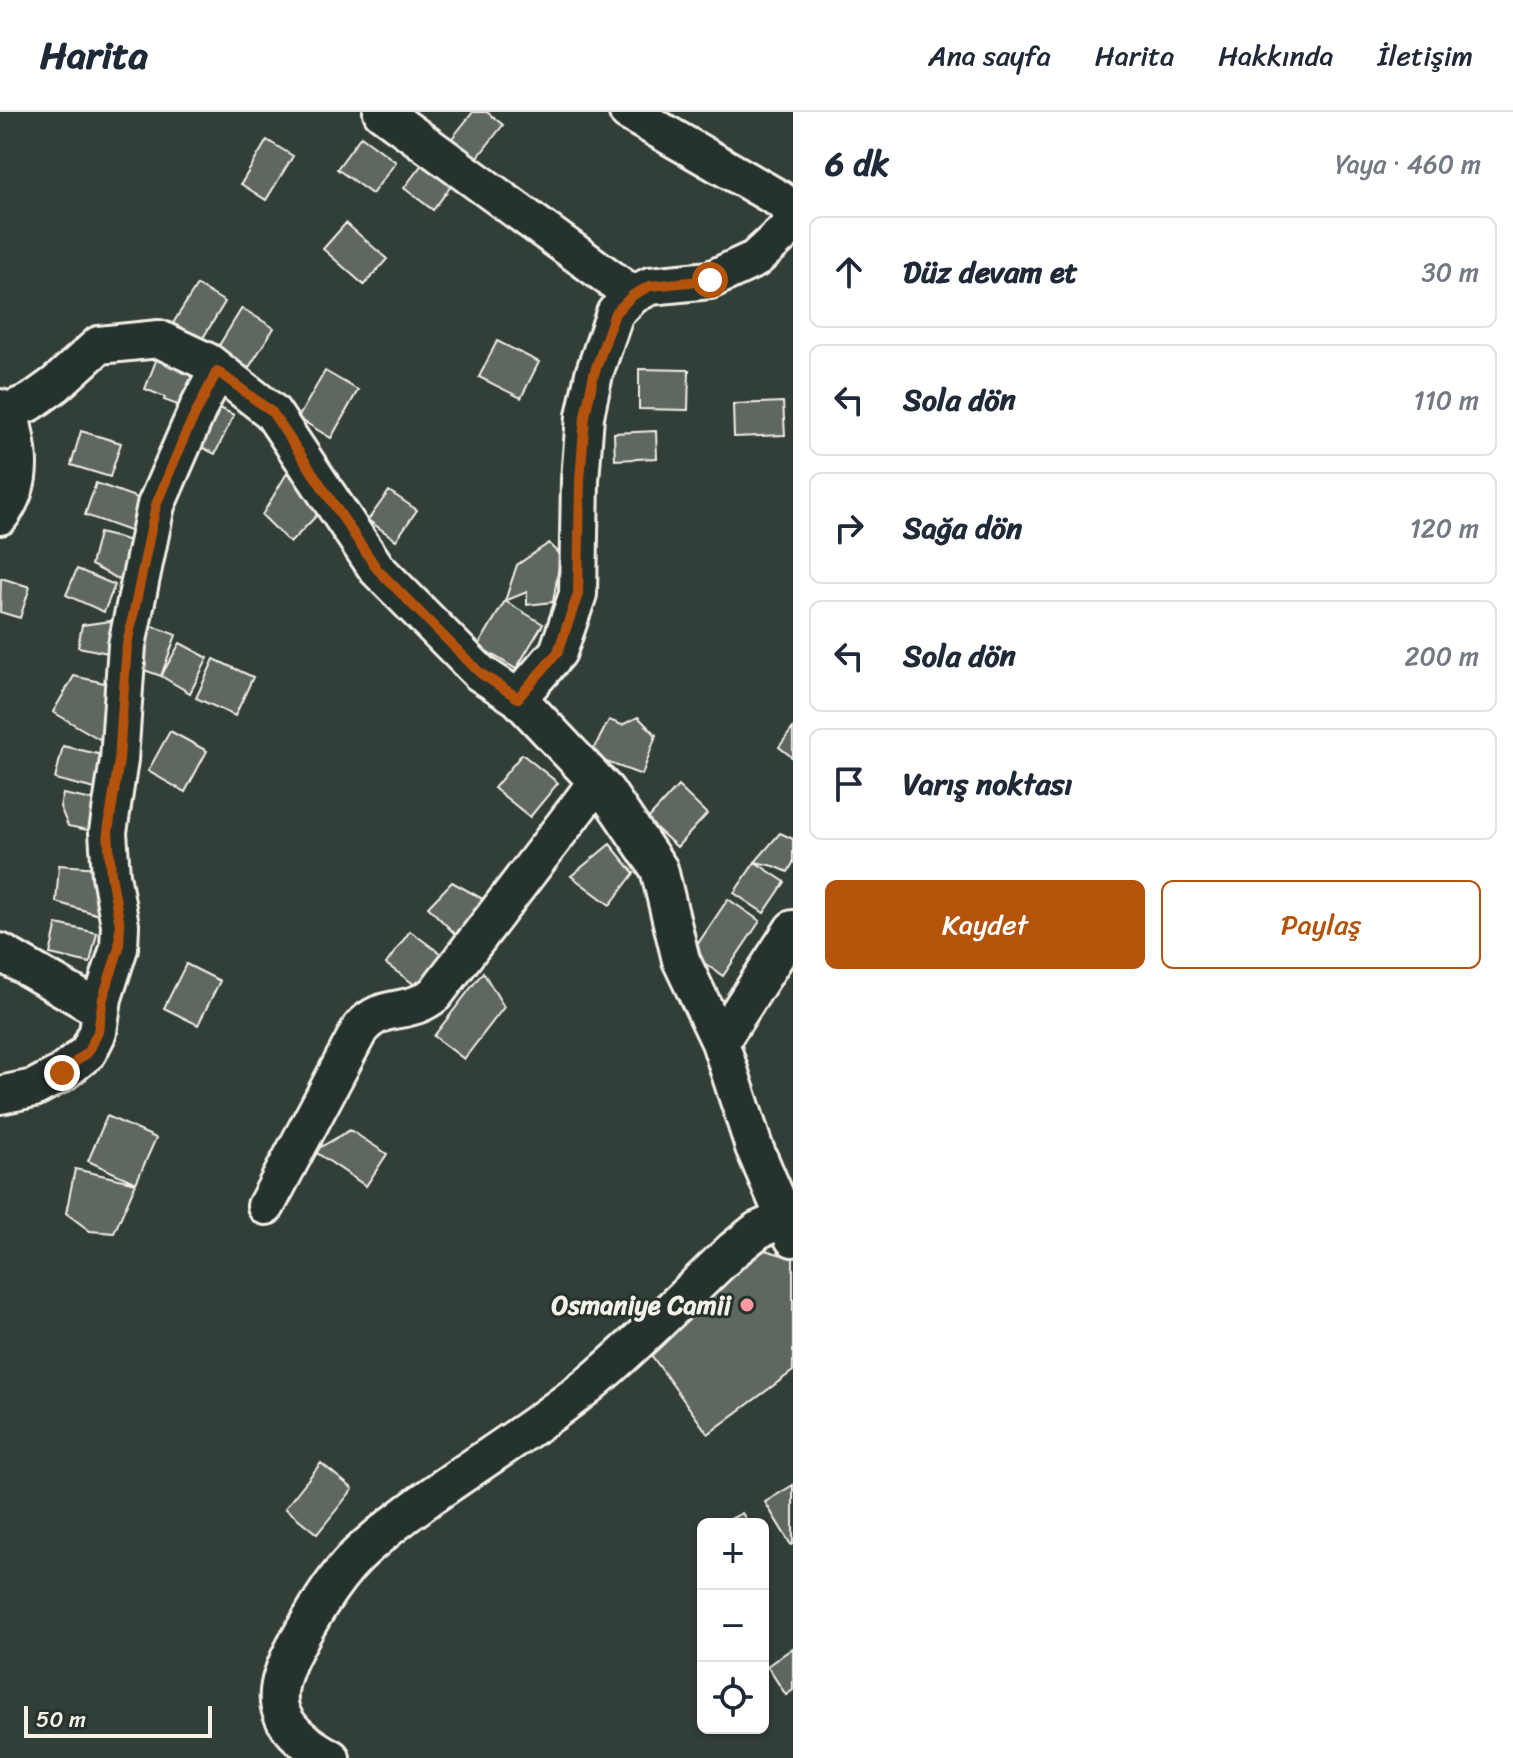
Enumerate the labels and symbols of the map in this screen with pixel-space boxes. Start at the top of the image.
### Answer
route start [692,262,728,298]
route end [44,1055,80,1091]
place label: Osmaniye Camii [551,1282,733,1328]
marker: Osmaniye Camii [738,1296,756,1314]
scale bar [24,1702,212,1738]

